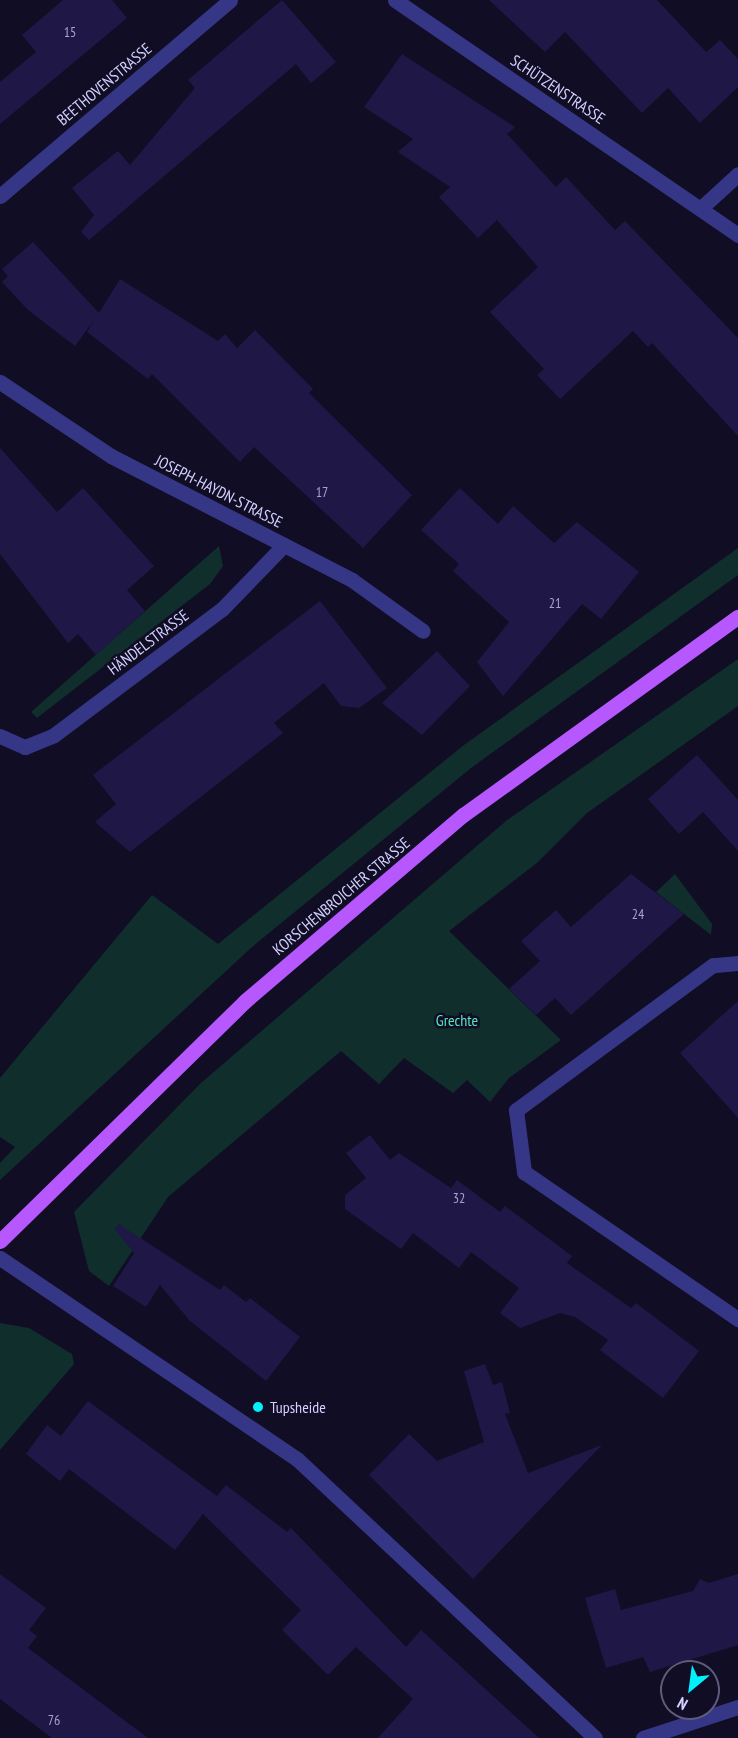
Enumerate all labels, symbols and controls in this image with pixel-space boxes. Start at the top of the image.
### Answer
house number: 15 [64,24,76,40]
street label: BEETHOVENSTRASSE [53,39,155,129]
street label: SCHÜTZENSTRASSE [507,50,609,128]
street label: JOSEPH-HAYDN-STRASSE [152,451,286,531]
house number: 17 [316,484,328,500]
house number: 21 [549,595,561,611]
street label: HÄNDELSTRASSE [104,605,192,679]
street label: KORSCHENBROICHER STRASSE [269,833,413,959]
house number: 24 [632,906,644,922]
park label: Grechte [436,1010,478,1030]
house number: 32 [453,1190,465,1206]
place label: Tupsheide [270,1397,326,1417]
marker: Tupsheide [251,1400,265,1414]
north arrow [660,1660,720,1720]
text: N [674,1693,691,1715]
house number: 76 [48,1712,60,1728]

